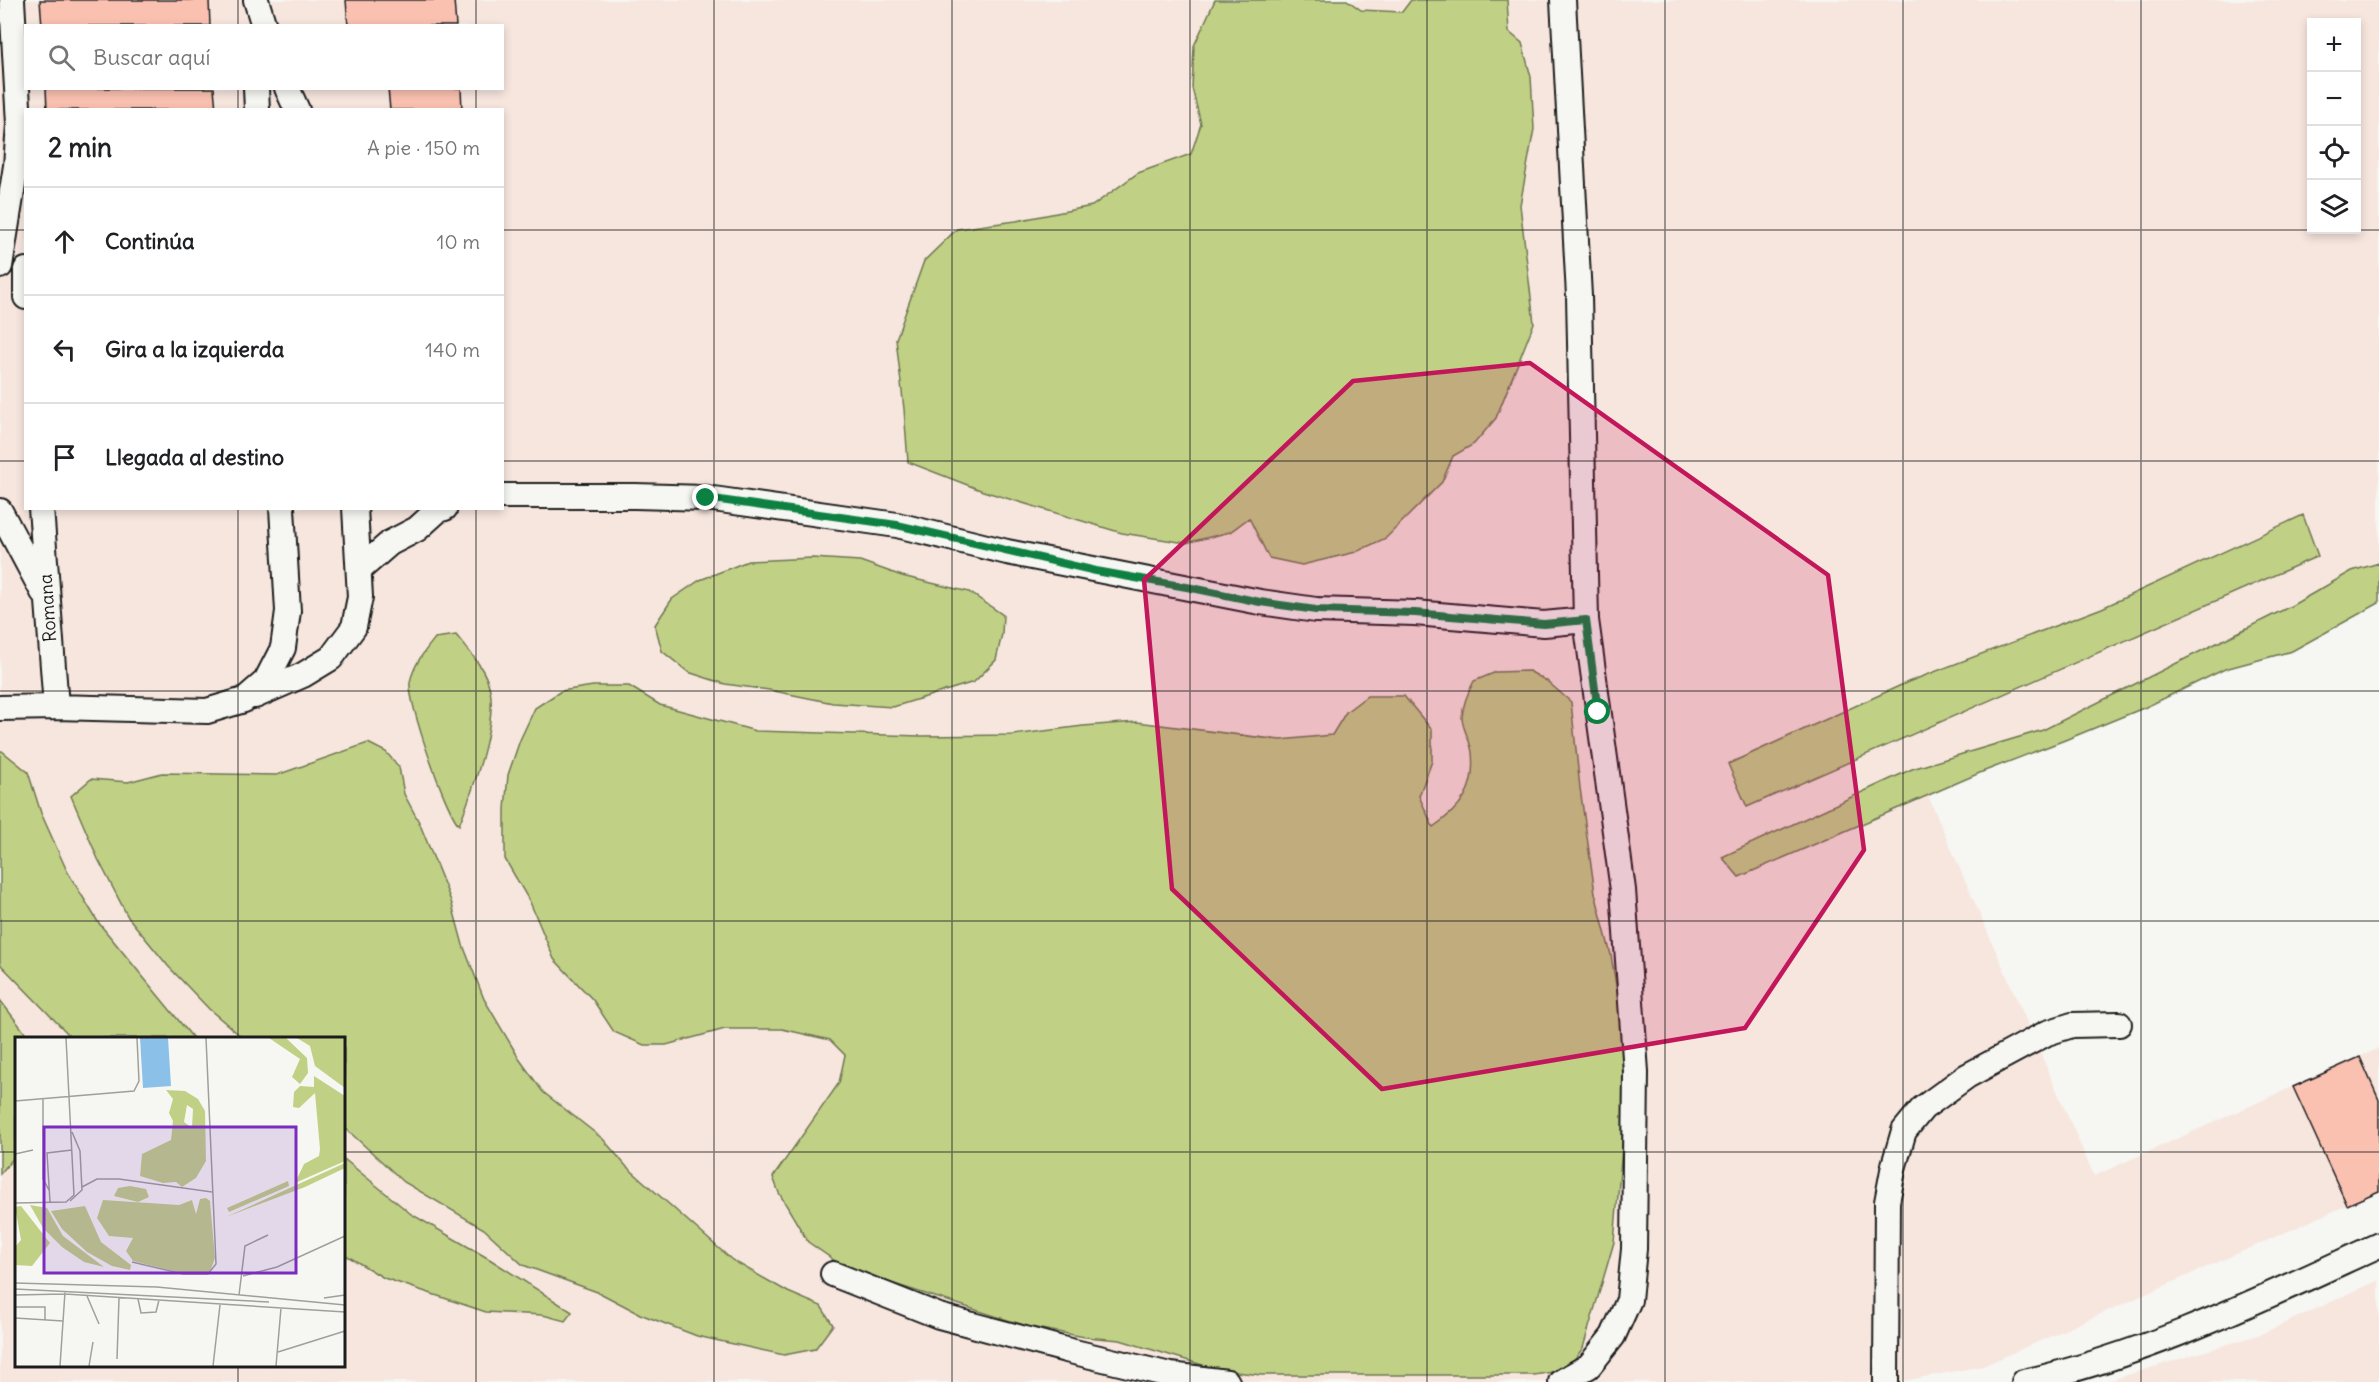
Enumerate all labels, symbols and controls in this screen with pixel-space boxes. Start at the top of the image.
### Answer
map controls [2307,18,2361,234]
button: + [2307,18,2361,72]
search box [24,24,504,90]
icon: search [45,41,78,74]
text: Buscar aquí [93,43,210,71]
button: − [2307,72,2361,126]
button: locate [2307,126,2361,180]
text: 2 min [48,131,112,164]
text: A pie · 150 m [367,135,480,160]
button: layers [2307,180,2361,234]
icon: ahead [48,225,81,258]
text: Continúa [105,227,194,255]
text: 10 m [437,229,480,254]
icon: left [48,333,81,366]
text: Gira a la izquierda [105,335,284,363]
text: 140 m [425,337,480,362]
icon: arrive [48,441,81,474]
text: Llegada al destino [105,443,284,471]
route end [692,484,718,510]
street label: Romana [34,573,61,643]
route start [1584,698,1610,724]
inset map [15,1037,345,1367]

